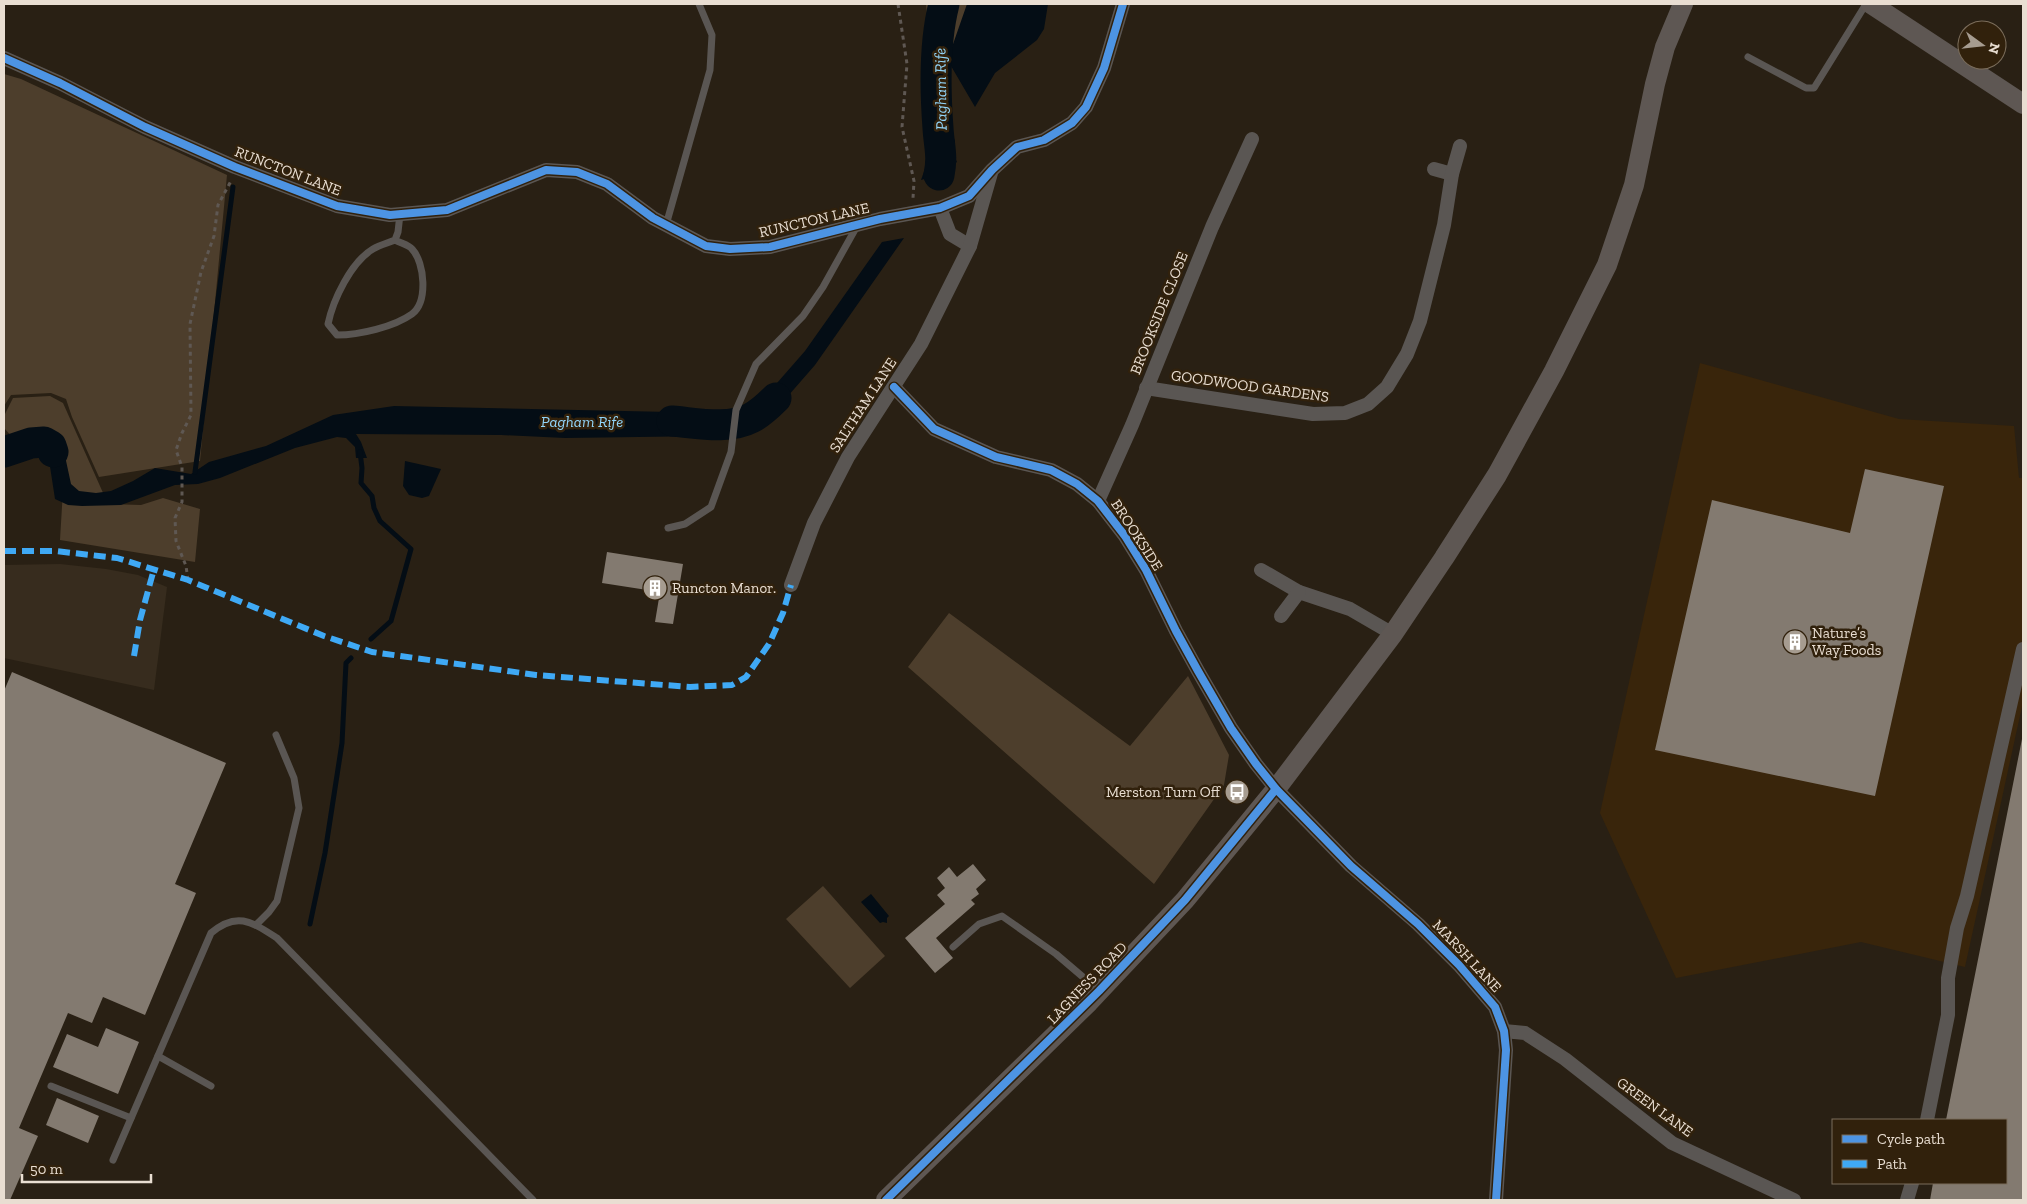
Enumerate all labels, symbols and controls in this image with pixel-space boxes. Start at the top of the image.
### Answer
north arrow [1957,20,2007,70]
text: N [1984,41,2004,56]
water label: Pagham Rife [930,48,951,130]
street label: RUNCTON LANE [232,142,344,200]
street label: RUNCTON LANE [757,199,871,241]
street label: BROOKSIDE CLOSE [1126,249,1192,377]
street label: SALTHAM LANE [826,354,900,456]
street label: GOODWOOD GARDENS [1170,366,1330,406]
water label: Pagham Rife [541,412,623,431]
street label: BROOKSIDE [1107,496,1167,574]
building icon: Runcton Manor. [642,575,668,601]
place label: Runcton Manor. [672,579,776,597]
place label: Nature’s Way Foods [1812,624,1881,659]
building icon: Nature’s Way Foods [1782,629,1808,655]
bus stop icon: Merston Turn Off [1224,779,1250,805]
place label: Merston Turn Off [1106,783,1222,801]
street label: MARSH LANE [1429,916,1505,996]
street label: LAGNESS ROAD [1043,938,1131,1028]
street label: GREEN LANE [1613,1073,1697,1141]
legend [1832,1119,2007,1184]
text: Cycle path [1877,1130,1946,1148]
scale bar [22,1152,151,1184]
text: Path [1877,1155,1907,1173]
text: 50 m [30,1160,63,1178]

